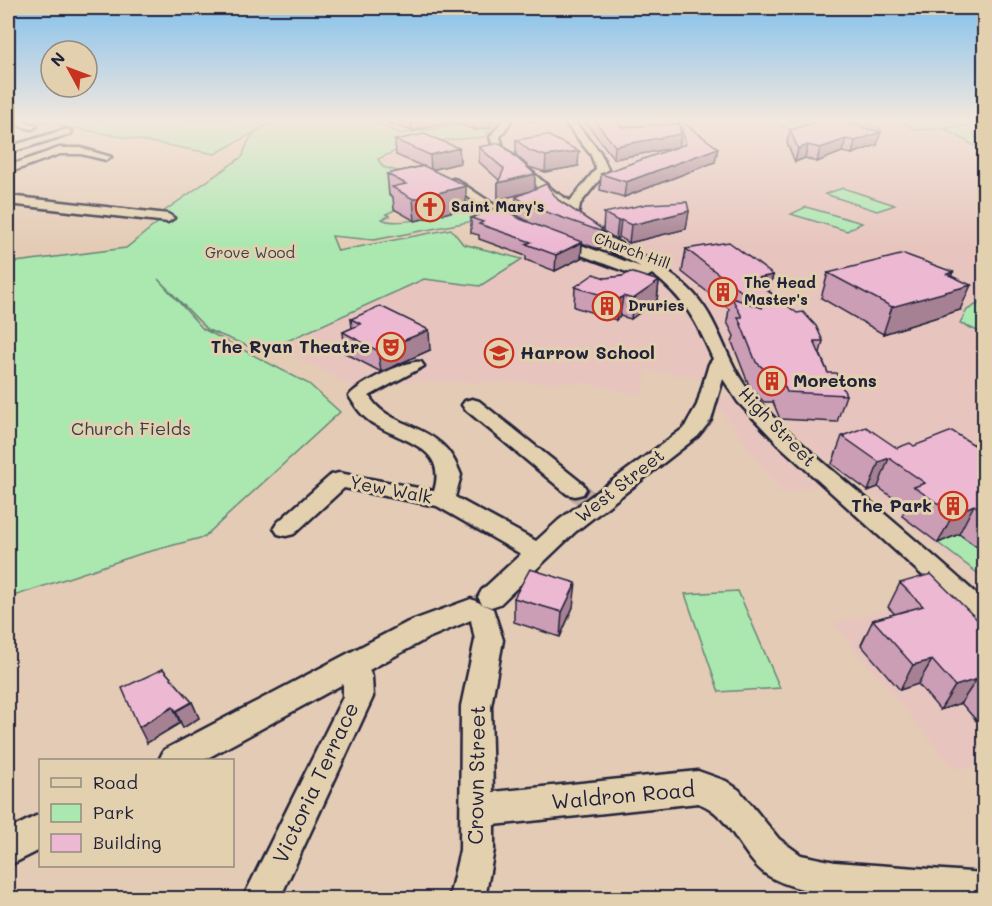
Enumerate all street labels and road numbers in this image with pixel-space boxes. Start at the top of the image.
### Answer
street label: Church Hill [591,227,673,273]
street label: High Street [734,381,822,471]
street label: West Street [570,443,669,528]
street label: Yew Walk [348,469,435,509]
street label: Victoria Terrace [265,697,364,867]
street label: Crown Street [461,705,490,845]
street label: Waldron Road [550,775,696,814]

